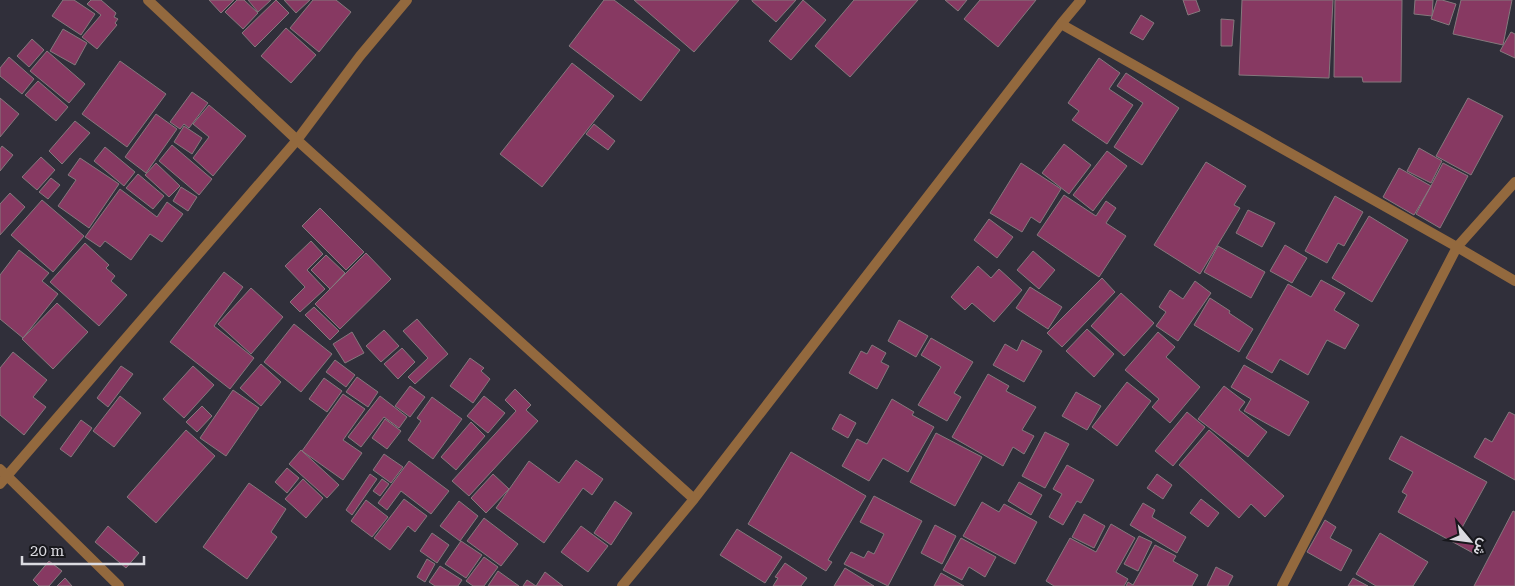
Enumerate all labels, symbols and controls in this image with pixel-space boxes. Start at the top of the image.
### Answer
north arrow [1445,516,1495,566]
scale bar [22,534,145,566]
text: ش [1469,536,1492,559]
text: 20 m [30,542,65,560]

